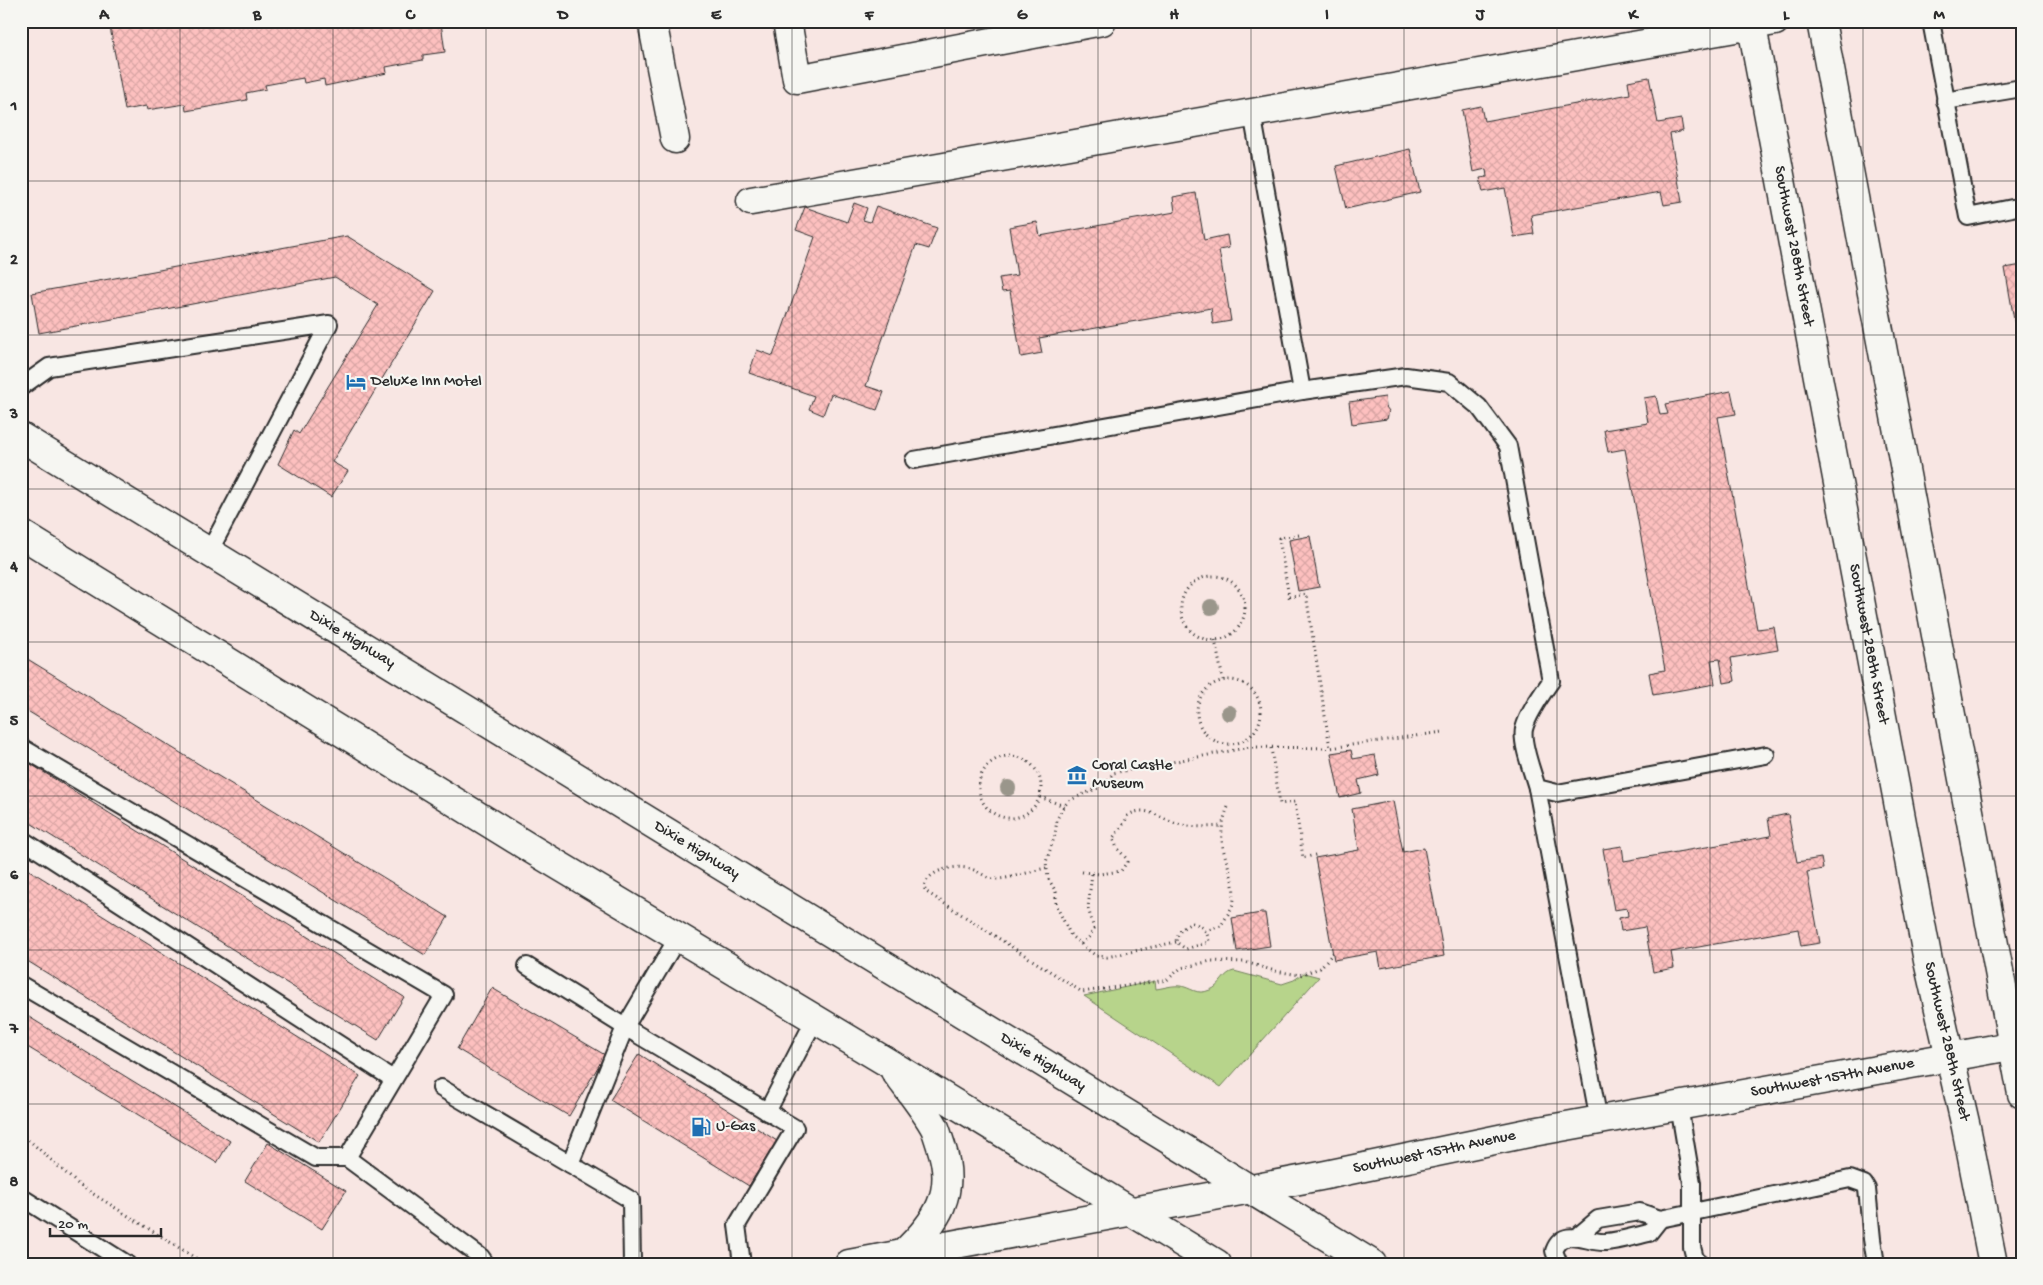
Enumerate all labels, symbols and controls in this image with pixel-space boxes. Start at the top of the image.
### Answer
text: A [98,7,110,26]
text: B [252,7,262,26]
text: C [405,7,416,26]
text: D [556,7,569,26]
text: E [711,7,722,26]
text: F [864,7,875,26]
text: G [1017,7,1028,26]
text: H [1169,7,1179,26]
text: I [1325,7,1329,26]
text: J [1475,7,1486,26]
text: K [1628,7,1640,26]
text: L [1783,7,1790,26]
text: M [1933,7,1945,26]
text: 1 [10,98,17,117]
street label: Southwest 288th Street [1769,165,1818,329]
text: 2 [10,252,18,271]
hotel icon: Deluxe Inn Motel [345,371,367,393]
place label: Deluxe Inn Motel [370,373,482,392]
text: 3 [9,406,18,425]
text: 4 [9,559,18,578]
street label: Southwest 288th Street [1844,563,1893,727]
street label: Dixie Highway [305,606,399,673]
text: 5 [10,713,19,732]
place label: Coral Castle Museum [1092,757,1173,794]
museum icon: Coral Castle Museum [1066,764,1088,786]
street label: Dixie Highway [649,816,743,884]
text: 6 [10,867,19,886]
street label: Southwest 288th Street [1919,960,1974,1124]
text: 7 [9,1021,19,1040]
street label: Dixie Highway [995,1028,1089,1096]
street label: Southwest 157th Avenue [1749,1054,1916,1102]
fuel station icon: U-Gas [690,1116,712,1138]
place label: U-Gas [716,1118,756,1137]
street label: Southwest 157th Avenue [1351,1126,1518,1179]
text: 8 [10,1174,19,1193]
scale bar [50,1205,161,1237]
text: 20 m [58,1216,88,1234]

